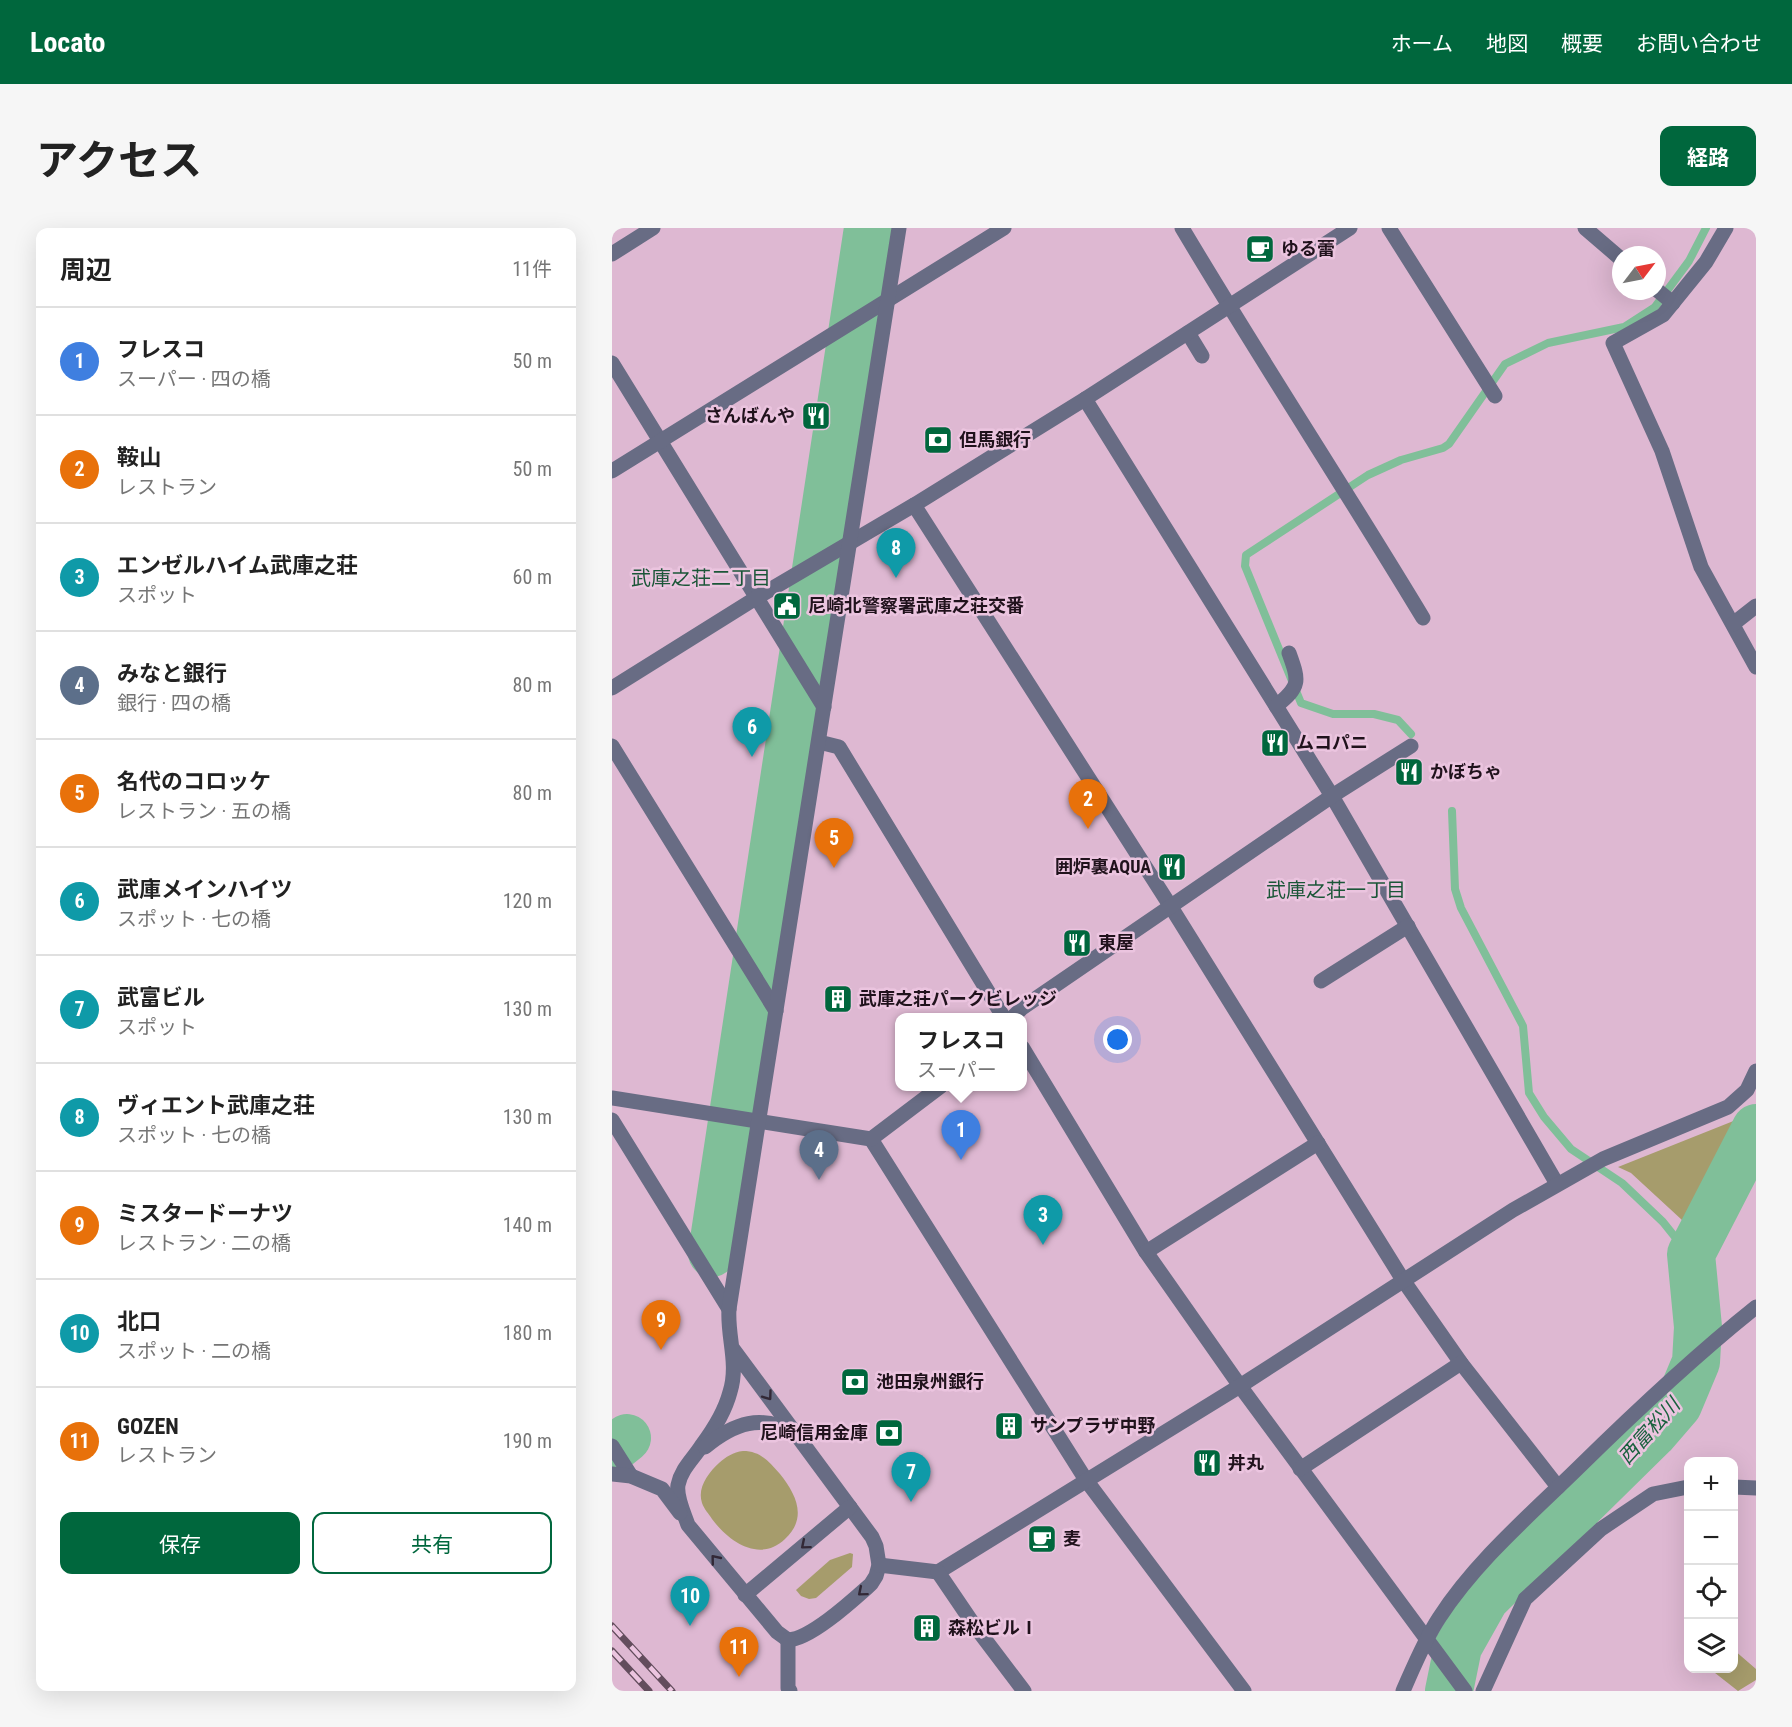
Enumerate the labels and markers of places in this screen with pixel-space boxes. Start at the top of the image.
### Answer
cafe icon: ゆる蕾 [1244,233,1276,265]
place label: ゆる蕾 [1281,238,1335,259]
restaurant icon: さんばんや [800,400,832,432]
place label: さんばんや [705,405,795,426]
bank icon: 但馬銀行 [922,424,954,456]
place label: 但馬銀行 [959,429,1031,450]
pin: 8 [876,528,916,578]
public building icon: 尼崎北警察署武庫之荘交番 [771,590,803,622]
place label: 尼崎北警察署武庫之荘交番 [808,595,1024,616]
pin: 6 [732,708,772,757]
restaurant icon: ムコパニ [1259,727,1291,759]
place label: ムコパニ [1296,732,1368,753]
restaurant icon: かぼちゃ [1393,756,1425,788]
place label: かぼちゃ [1430,761,1502,782]
pin: 2 [1068,780,1108,829]
pin: 5 [814,818,854,868]
restaurant icon: 囲炉裏AQUA [1156,851,1188,883]
place label: 囲炉裏AQUA [1055,856,1151,877]
restaurant icon: 東屋 [1061,927,1093,959]
place label: 東屋 [1098,932,1134,953]
building icon: 武庫之荘パークビレッジ [822,983,854,1015]
place label: 武庫之荘パークビレッジ [859,988,1057,1009]
pin: 1 [942,1110,980,1160]
pin: 4 [800,1130,838,1180]
pin: 3 [1024,1196,1062,1245]
pin: 9 [641,1300,680,1350]
bank icon: 池田泉州銀行 [839,1366,871,1398]
place label: 池田泉州銀行 [876,1371,984,1392]
building icon: サンプラザ中野 [993,1410,1025,1442]
place label: サンプラザ中野 [1030,1415,1155,1436]
bank icon: 尼崎信用金庫 [873,1417,905,1449]
place label: 尼崎信用金庫 [760,1422,868,1443]
restaurant icon: 丼丸 [1191,1447,1223,1479]
pin: 7 [892,1452,930,1502]
place label: 丼丸 [1228,1452,1264,1473]
cafe icon: 麦 [1026,1523,1058,1555]
place label: 麦 [1063,1528,1081,1549]
pin: 10 [670,1576,710,1626]
building icon: 森松ビルⅠ [911,1612,943,1644]
place label: 森松ビルⅠ [948,1617,1038,1638]
pin: 11 [720,1628,758,1677]

